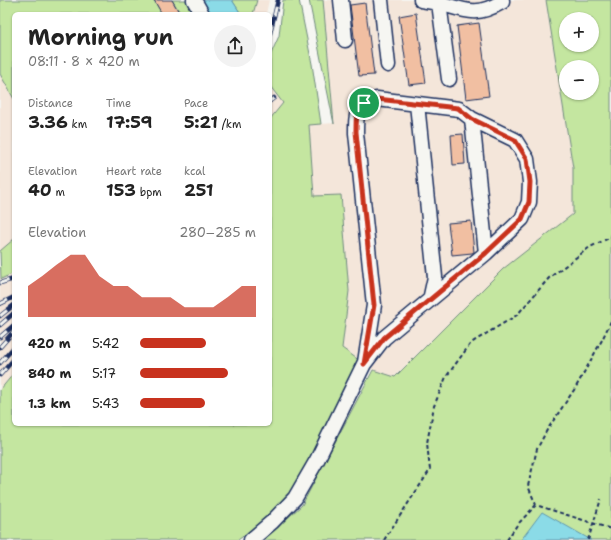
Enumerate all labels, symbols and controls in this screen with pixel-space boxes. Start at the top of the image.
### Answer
map controls [559,12,599,100]
button: + [559,12,599,52]
text: Morning run [28,23,173,52]
button: share [214,25,256,67]
text: 08:11 · 8 × 420 m [28,53,140,70]
button: − [559,60,599,100]
pin [347,86,381,120]
icon: arrive [353,92,375,114]
text: Distance [28,96,73,111]
text: Time [106,96,131,111]
text: Pace [184,96,208,111]
text: 3.36 [28,111,68,133]
text: 17:59 [106,111,152,133]
text: 5:21 [184,111,218,133]
text: km [68,117,87,132]
text: /km [218,117,241,132]
text: Elevation [28,164,77,179]
text: Heart rate [106,164,162,179]
text: kcal [184,164,205,179]
text: 40 [28,179,52,201]
text: 153 [106,179,136,201]
text: 251 [184,179,214,201]
text: m [52,185,65,200]
text: bpm [136,185,162,200]
text: Elevation [28,224,86,241]
text: 280–285 m [179,224,256,241]
text: 420 m [28,335,71,352]
text: 5:42 [92,335,120,352]
text: 840 m [28,365,71,382]
text: 5:17 [92,365,116,382]
text: 1.3 km [28,395,71,412]
text: 5:43 [92,395,120,412]

